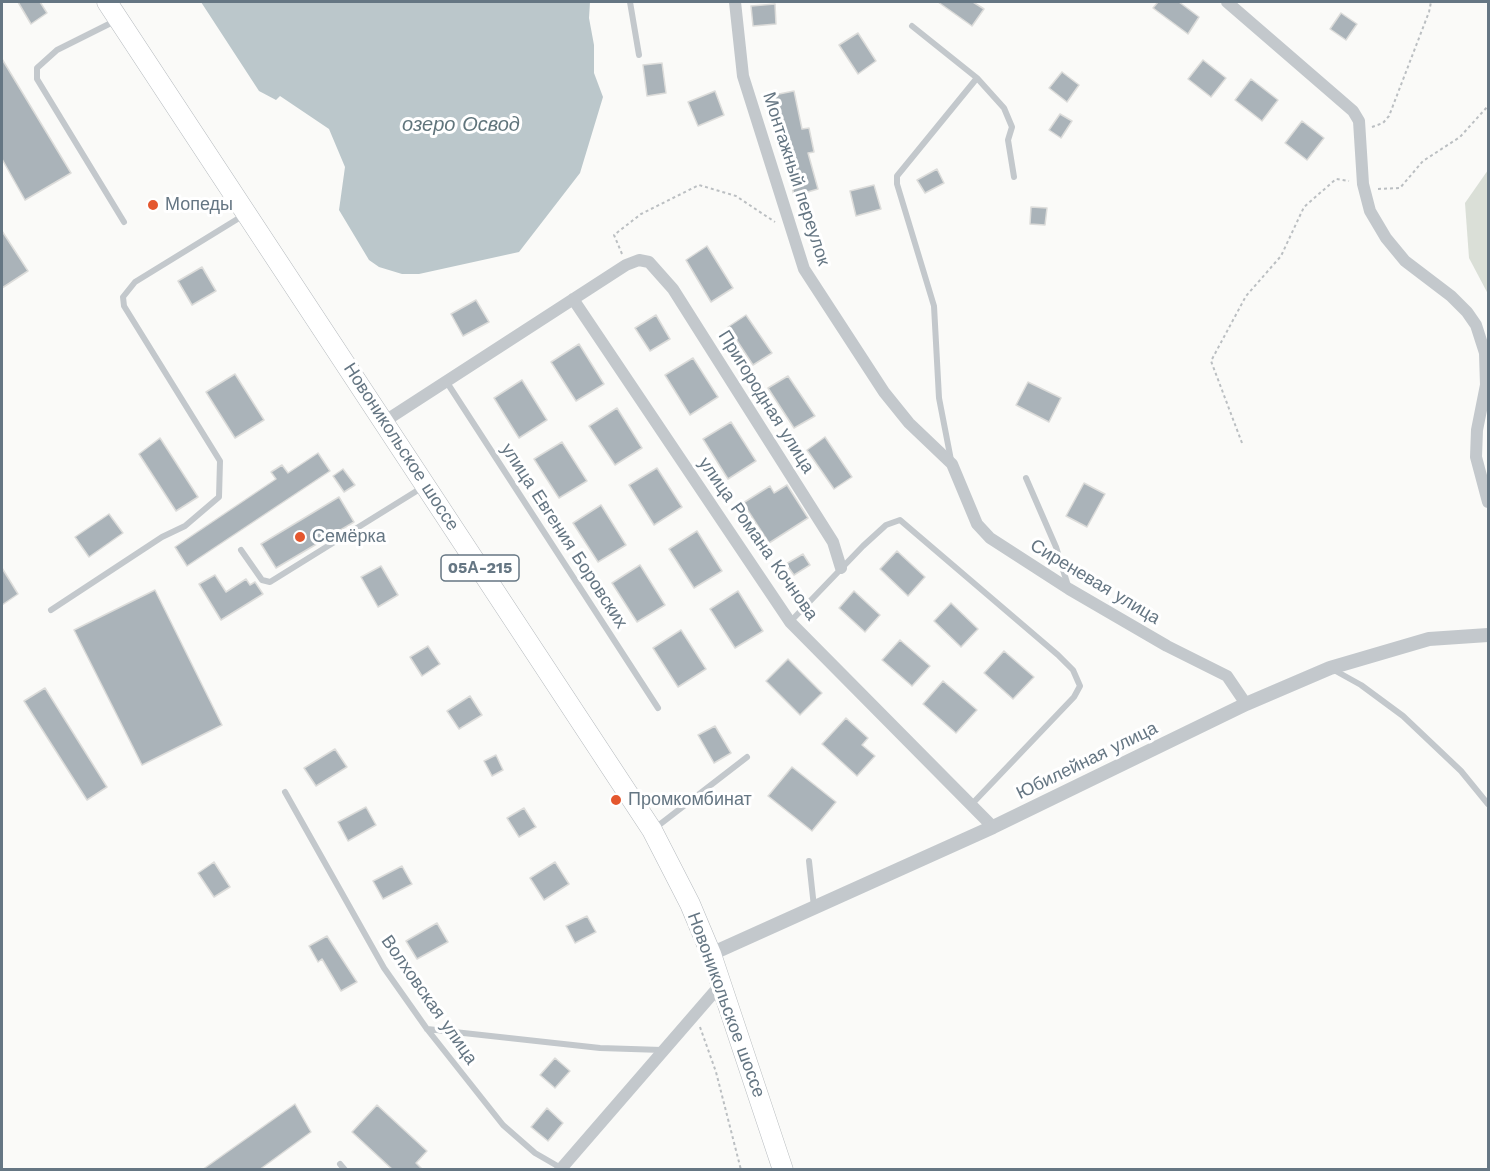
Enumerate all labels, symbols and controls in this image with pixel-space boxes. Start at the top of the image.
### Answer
street label: Монтажный переулок [758,90,834,268]
water label: озеро Освод [402,113,520,137]
place label: Мопеды [165,194,233,216]
marker: Мопеды [146,198,160,212]
street label: Пригородная улица [713,326,819,478]
street label: Новоникольское шоссе [339,359,463,535]
street label: улица Евгения Боровских [496,439,632,633]
street label: улица Романа Кочнова [693,453,823,625]
place label: Семёрка [312,526,386,548]
marker: Семёрка [293,530,307,544]
street label: Сиреневая улица [1026,535,1164,629]
road number: 05А-215 [441,555,519,581]
street label: Юбилейная улица [1013,717,1161,805]
place label: Промкомбинат [628,789,752,811]
marker: Промкомбинат [609,793,623,807]
street label: Новоникольское шоссе [682,909,770,1101]
street label: Волховская улица [376,931,482,1069]

